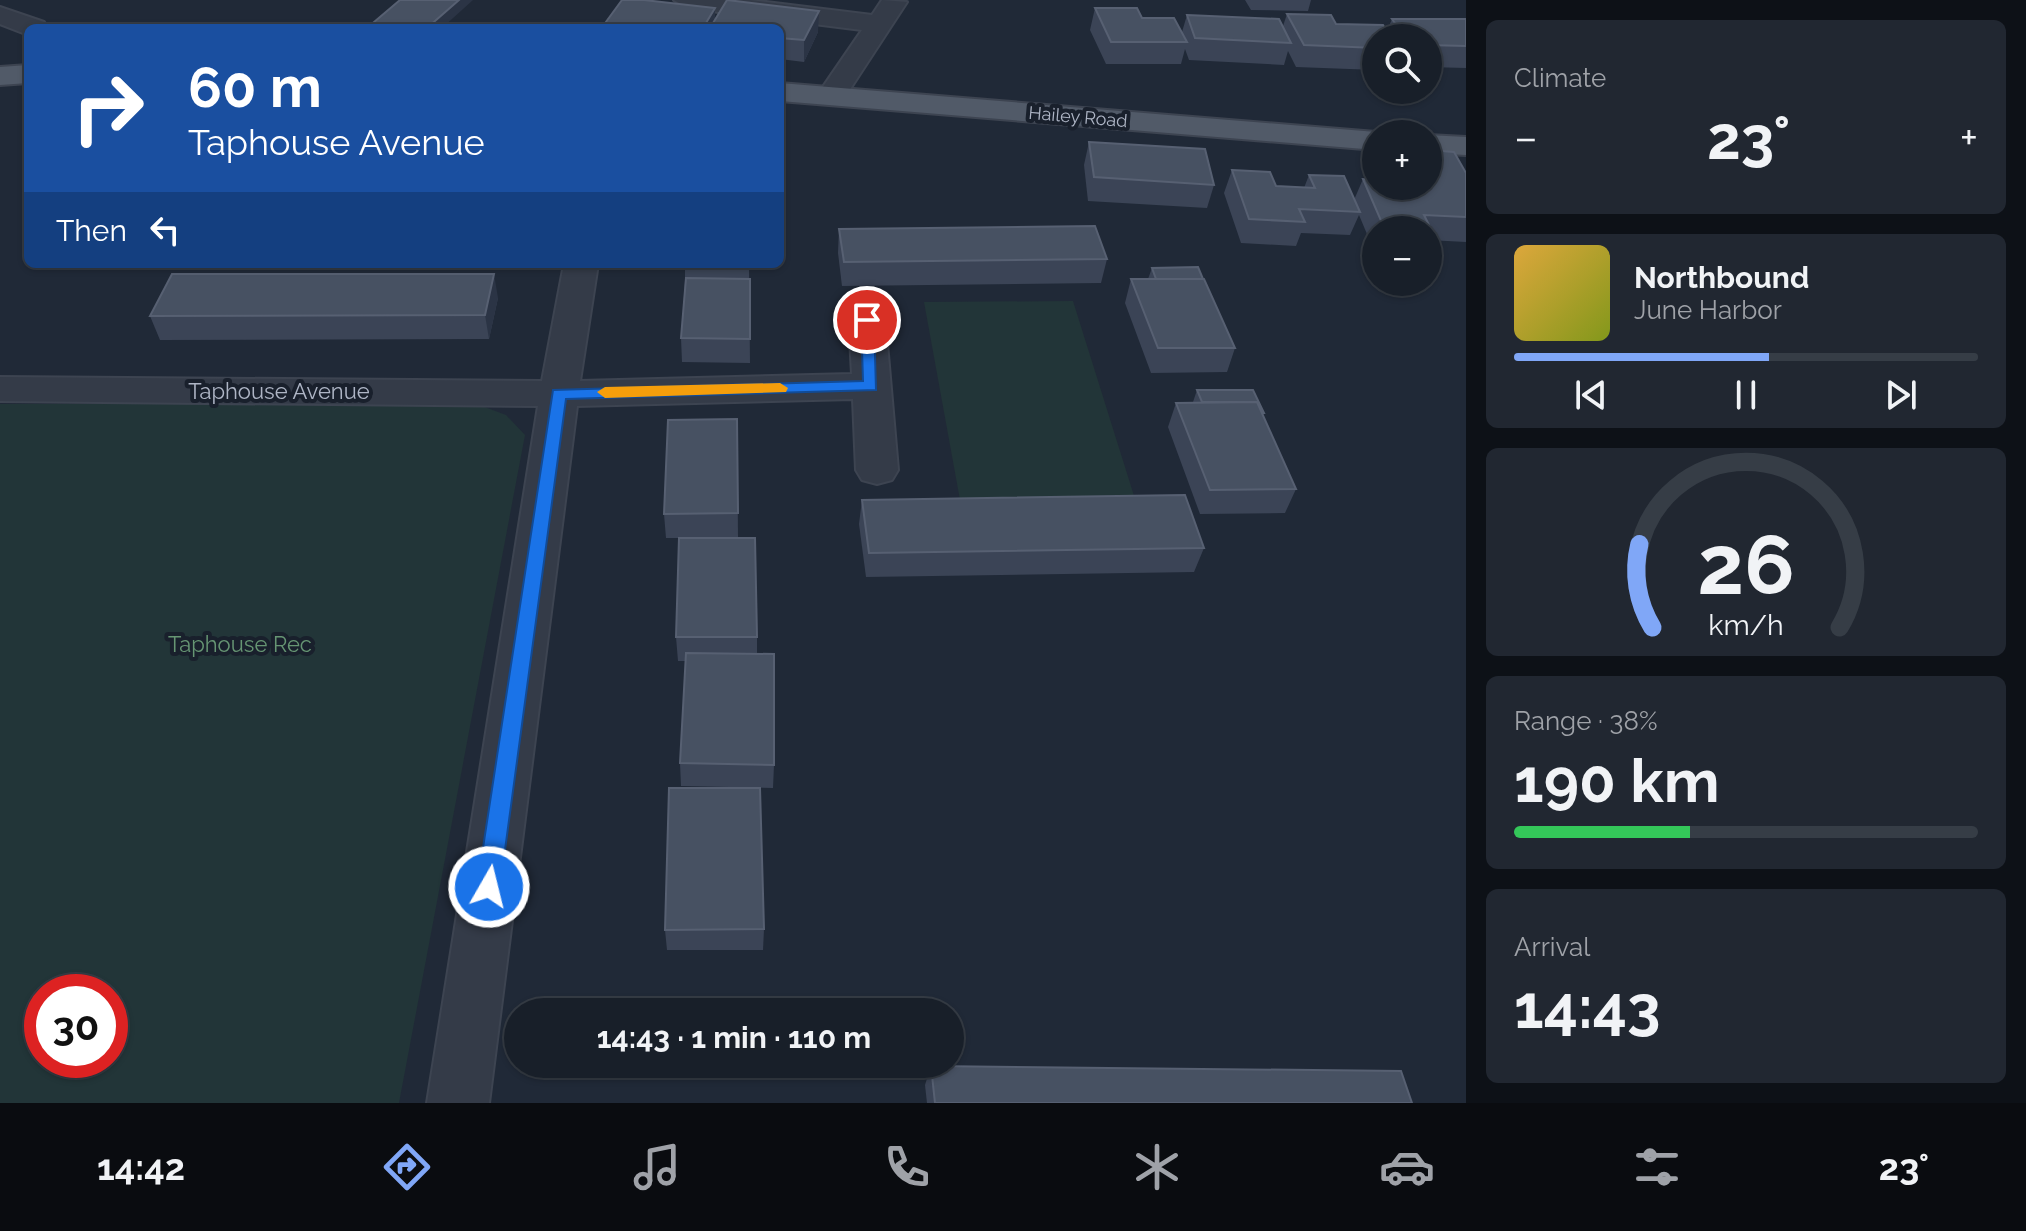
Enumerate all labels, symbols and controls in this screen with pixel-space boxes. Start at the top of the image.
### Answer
map controls [1362,24,1442,296]
button: search [1362,24,1442,104]
text: 60 m [188,54,322,120]
icon: right [56,56,160,160]
text: Climate [1514,63,1606,93]
street label: Hailey Road [1028,102,1128,131]
text: 23° [1707,103,1790,173]
text: − [1514,112,1538,163]
text: + [1960,112,1978,163]
button: + [1362,120,1442,200]
text: Taphouse Avenue [188,121,485,163]
icon: left [143,208,187,252]
text: Then [56,213,127,248]
button: − [1362,216,1442,296]
text: Northbound [1634,260,1809,295]
pin [833,286,901,354]
text: June Harbor [1634,295,1782,325]
icon: arrive [845,298,889,342]
icon: previous [1569,373,1613,417]
icon: pause [1724,373,1768,417]
icon: next [1879,373,1923,417]
street label: Taphouse Avenue [188,378,370,404]
text: 26 [1697,515,1795,612]
text: km/h [1708,608,1784,642]
park label: Taphouse Rec [168,631,312,657]
text: Range · 38% [1514,706,1657,736]
text: 190 km [1514,746,1720,816]
position arrow [447,845,531,929]
text: Arrival [1514,932,1590,962]
text: 14:43 [1514,972,1660,1042]
speed limit sign: 30 [24,974,128,1078]
text: 14:43 · 1 min · 110 m [597,1020,871,1055]
icon: directions [379,1139,435,1195]
icon: music [629,1139,685,1195]
icon: phone [879,1139,935,1195]
icon: climate [1129,1139,1185,1195]
icon: car [1379,1139,1435,1195]
icon: filters [1629,1139,1685,1195]
text: 14:42 [97,1146,185,1188]
text: 23° [1879,1146,1929,1188]

